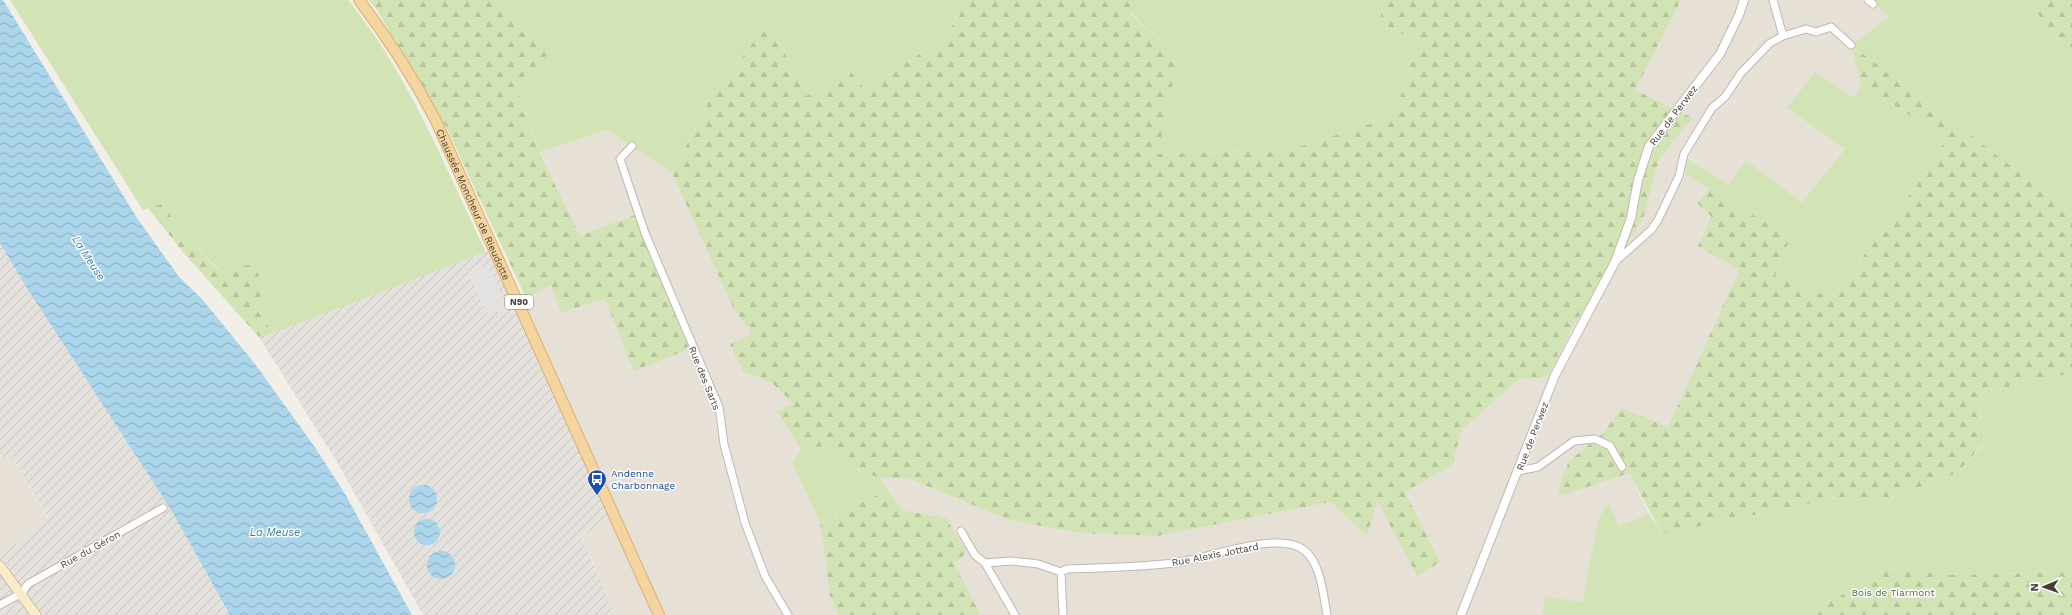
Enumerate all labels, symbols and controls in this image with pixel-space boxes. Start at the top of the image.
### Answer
street label: Rue de Perwez [1647,83,1700,148]
street label: Chaussée Moncheur de Rieudotte [434,127,512,282]
water label: La Meuse [69,234,108,283]
road number: N90 [505,295,533,309]
street label: Rue des Sarts [687,345,722,412]
street label: Rue de Perwez [1514,400,1551,472]
bus stop icon: Andenne Charbonnage [586,468,608,496]
place label: Andenne Charbonnage [611,468,675,491]
water label: La Meuse [250,526,300,539]
street label: Rue du Géron [58,528,122,570]
street label: Rue Alexis Jottard [1171,541,1259,568]
north arrow [2024,567,2064,607]
text: N [2028,583,2041,592]
park label: Bois de Tiarmont [1851,587,1935,598]

